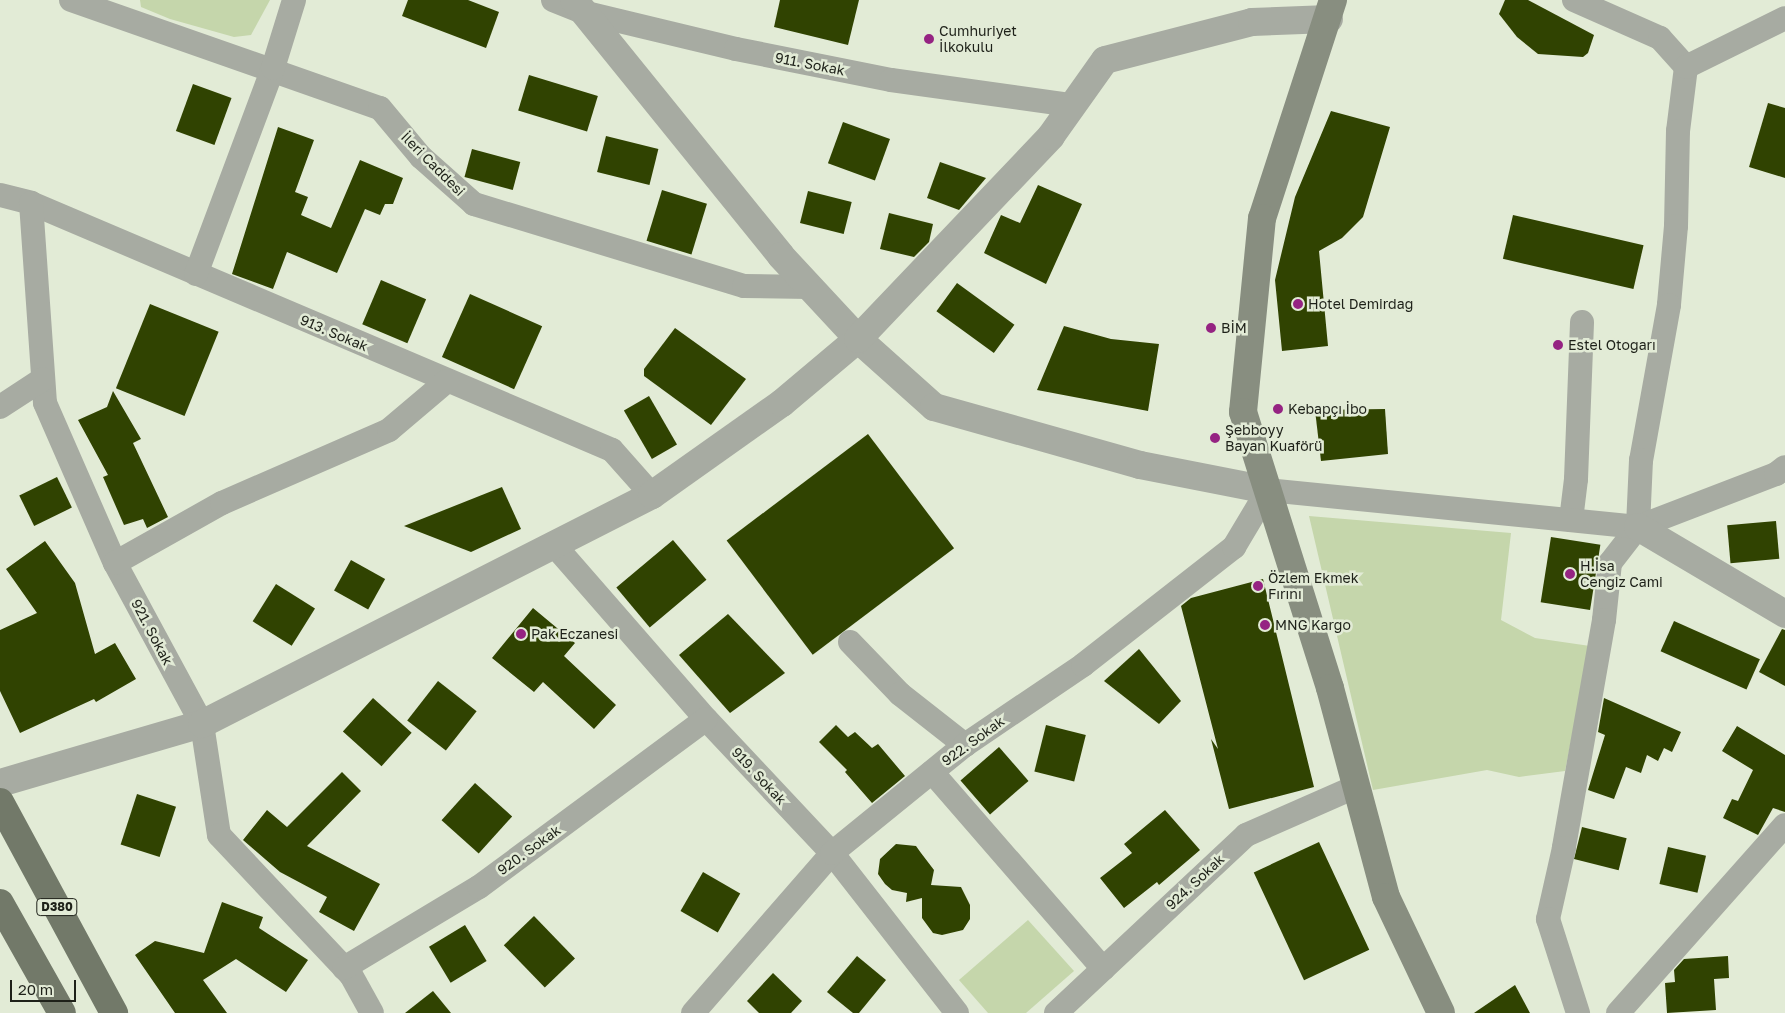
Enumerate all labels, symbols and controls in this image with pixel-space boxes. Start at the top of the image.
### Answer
place label: Cumhuriyet İlkokulu [939,23,1017,56]
marker: Cumhuriyet İlkokulu [923,33,935,45]
street label: 911. Sokak [774,49,846,79]
street label: İleri Caddesi [398,129,468,199]
place label: Hotel Demirdağ [1308,296,1413,312]
marker: Hotel Demirdağ [1292,298,1304,310]
street label: 913. Sokak [298,311,370,355]
place label: BİM [1221,320,1247,336]
marker: BİM [1205,322,1217,334]
place label: Estel Otogarı [1568,337,1656,353]
marker: Estel Otogarı [1552,339,1564,351]
place label: Kebapçı İbo [1288,401,1367,417]
marker: Kebapçı İbo [1272,403,1284,415]
place label: Şebboyy Bayan Kuaförü [1225,422,1323,454]
marker: Şebboyy Bayan Kuaförü [1209,432,1221,444]
place label: H.İsa Cengiz Cami [1580,558,1663,590]
marker: H.İsa Cengiz Cami [1564,568,1576,580]
place label: Özlem Ekmek Fırını [1268,570,1359,602]
marker: Özlem Ekmek Fırını [1252,580,1264,592]
street label: 921. Sokak [128,596,176,668]
place label: MNG Kargo [1275,617,1351,633]
marker: MNG Kargo [1259,619,1271,631]
place label: Pak Eczanesi [531,626,618,642]
marker: Pak Eczanesi [515,628,527,640]
street label: 922. Sokak [938,713,1008,769]
street label: 919. Sokak [728,744,790,808]
street label: 920. Sokak [494,821,564,879]
street label: 924. Sokak [1162,851,1228,913]
road number: D380 [36,898,78,916]
scale bar [12,970,79,1002]
text: 20 m [18,980,53,998]

